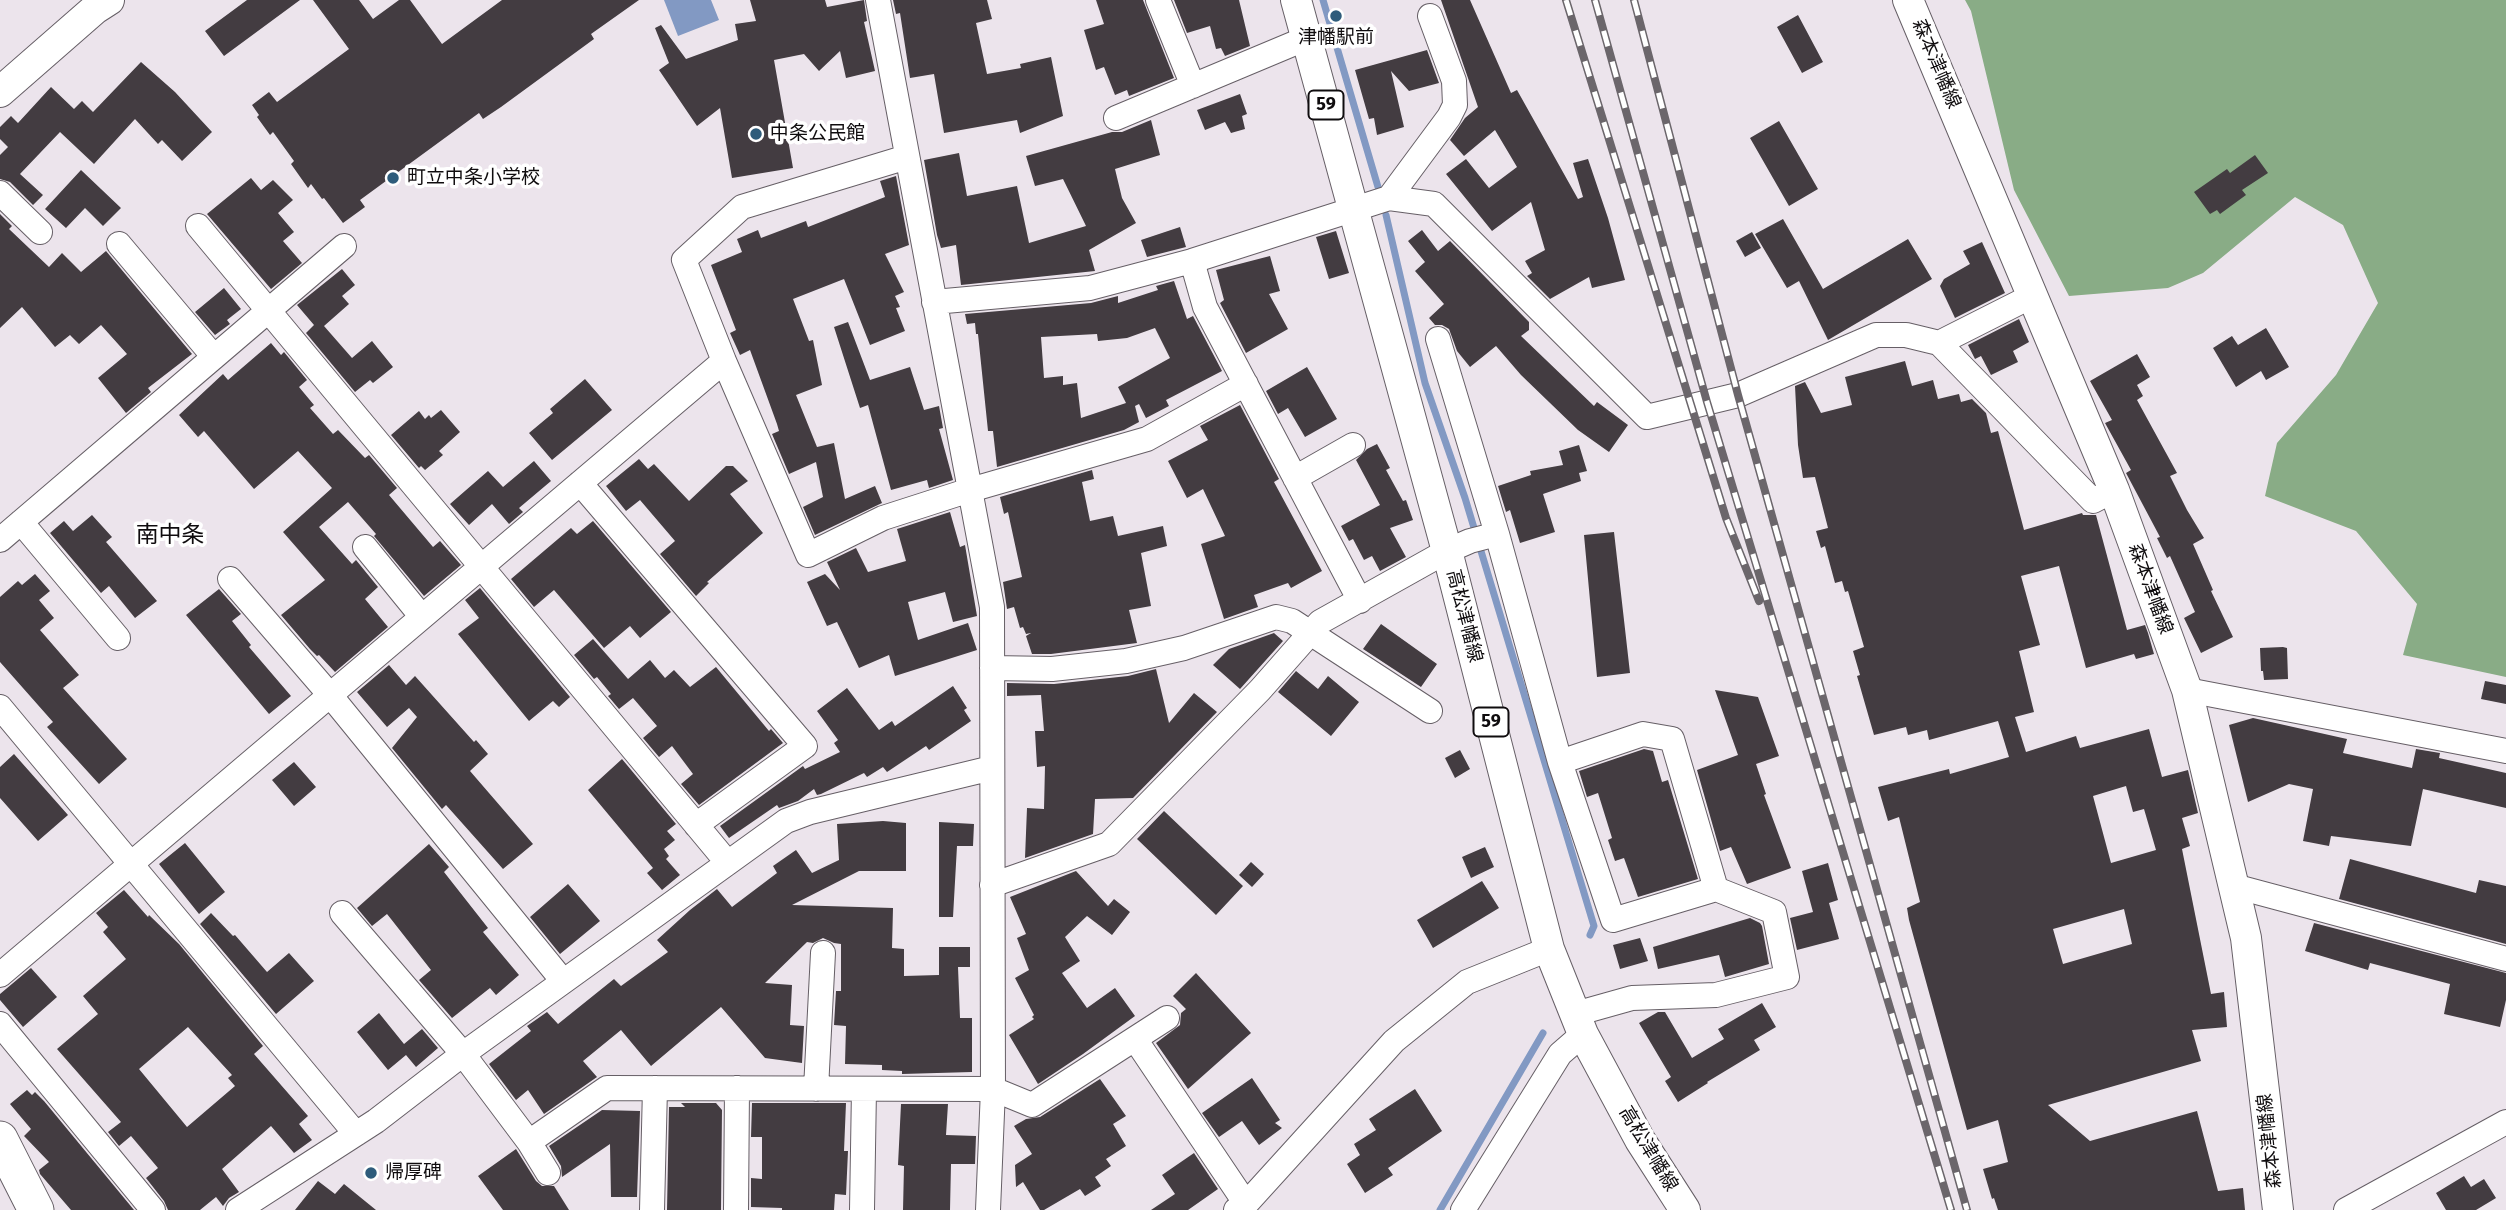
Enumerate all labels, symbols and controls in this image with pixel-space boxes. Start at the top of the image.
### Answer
marker: 津幡駅前 [1328,8,1344,24]
street label: 森本津幡線 [1907,16,1965,112]
place label: 津幡駅前 [1298,27,1374,49]
road number: 59 [1308,90,1344,120]
place label: 中条公民館 [770,123,865,145]
marker: 中条公民館 [748,126,764,142]
place label: 町立中条小学校 [407,167,540,189]
marker: 町立中条小学校 [385,170,401,186]
district label: 南中条 [136,522,204,550]
street label: 森本津幡線 [2123,540,2177,638]
street label: 高松津幡線 [1441,567,1487,665]
road number: 59 [1474,708,1508,736]
street label: 森本津幡線 [2254,1093,2286,1189]
street label: 高松津幡線 [1614,1102,1682,1196]
place label: 帰厚碑 [385,1162,442,1184]
marker: 帰厚碑 [363,1165,379,1181]

